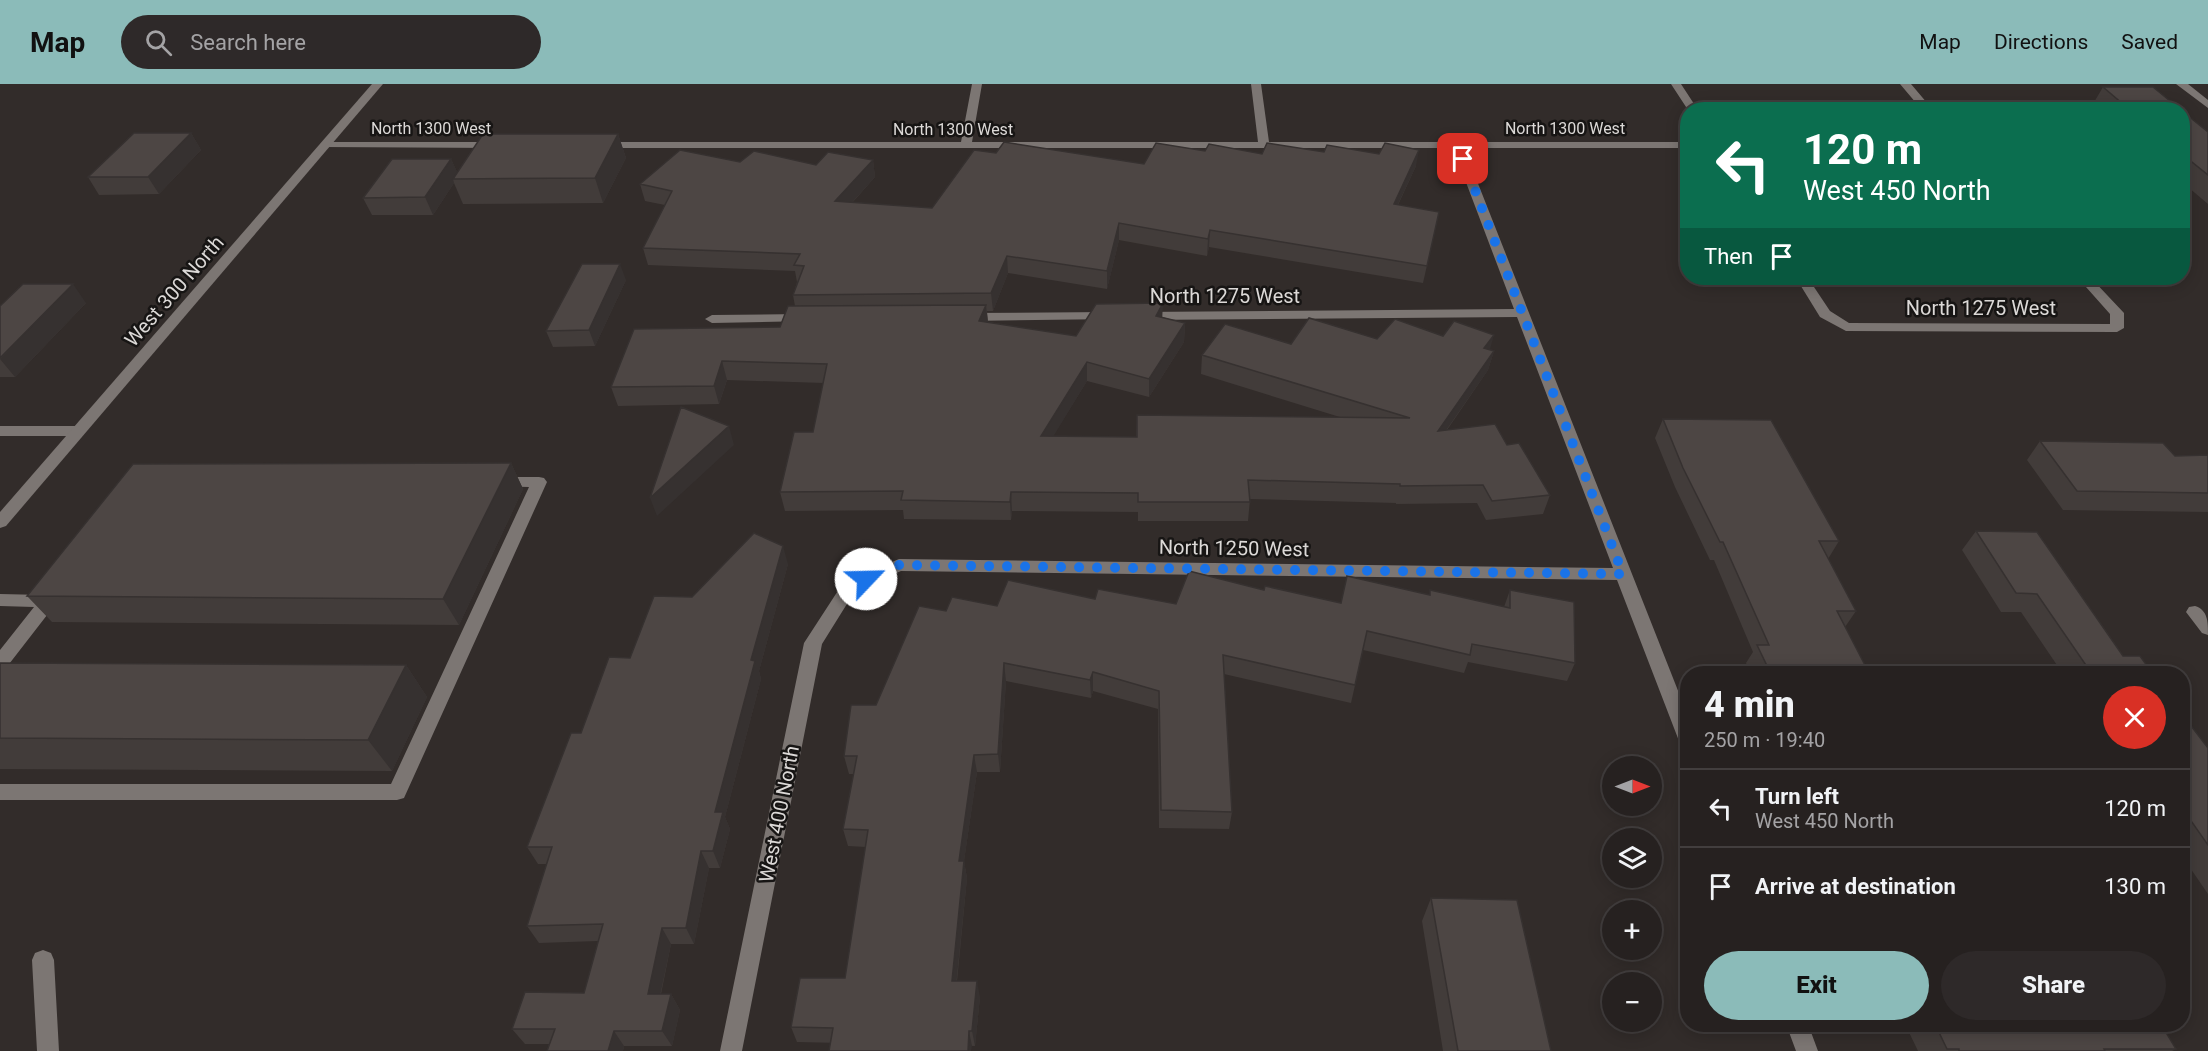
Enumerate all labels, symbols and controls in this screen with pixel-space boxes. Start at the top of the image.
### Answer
search box [121,15,541,69]
text: Map [30,26,85,59]
icon: search [142,26,175,59]
text: Search here [190,30,306,55]
text: Map [1919,30,1961,54]
text: Directions [1994,30,2088,54]
text: Saved [2121,30,2178,54]
street label: North 1300 West [371,119,491,138]
street label: North 1300 West [1505,119,1625,138]
street label: North 1300 West [893,120,1013,139]
text: 120 m [1803,125,1922,174]
icon: left [1704,126,1782,204]
pin [1437,133,1488,184]
icon: arrive [1446,142,1479,175]
text: West 450 North [1803,175,1991,207]
street label: West 300 North [119,231,229,351]
icon: arrive [1765,240,1798,273]
text: Then [1704,244,1753,269]
street label: North 1275 West [1150,284,1300,308]
street label: North 1275 West [1906,296,2056,320]
street label: North 1250 West [1159,535,1309,561]
position arrow [834,547,898,611]
text: 4 min [1704,684,1795,726]
button: close [2103,686,2166,749]
text: 250 m · 19:40 [1704,728,1825,752]
street label: West 400 North [754,743,804,885]
north arrow [1602,756,1662,816]
map controls [1602,756,1662,1032]
text: Turn left [1755,784,1839,809]
icon: left [1704,792,1737,825]
text: 120 m [2104,796,2166,821]
text: West 450 North [1755,809,1894,833]
button: layers [1602,828,1662,888]
icon: arrive [1704,870,1737,903]
text: Arrive at destination [1755,874,1956,899]
text: 130 m [2104,874,2166,899]
button: + [1602,900,1662,960]
button: Exit [1704,951,1929,1020]
button: Share [1941,951,2166,1020]
button: − [1602,972,1662,1032]

